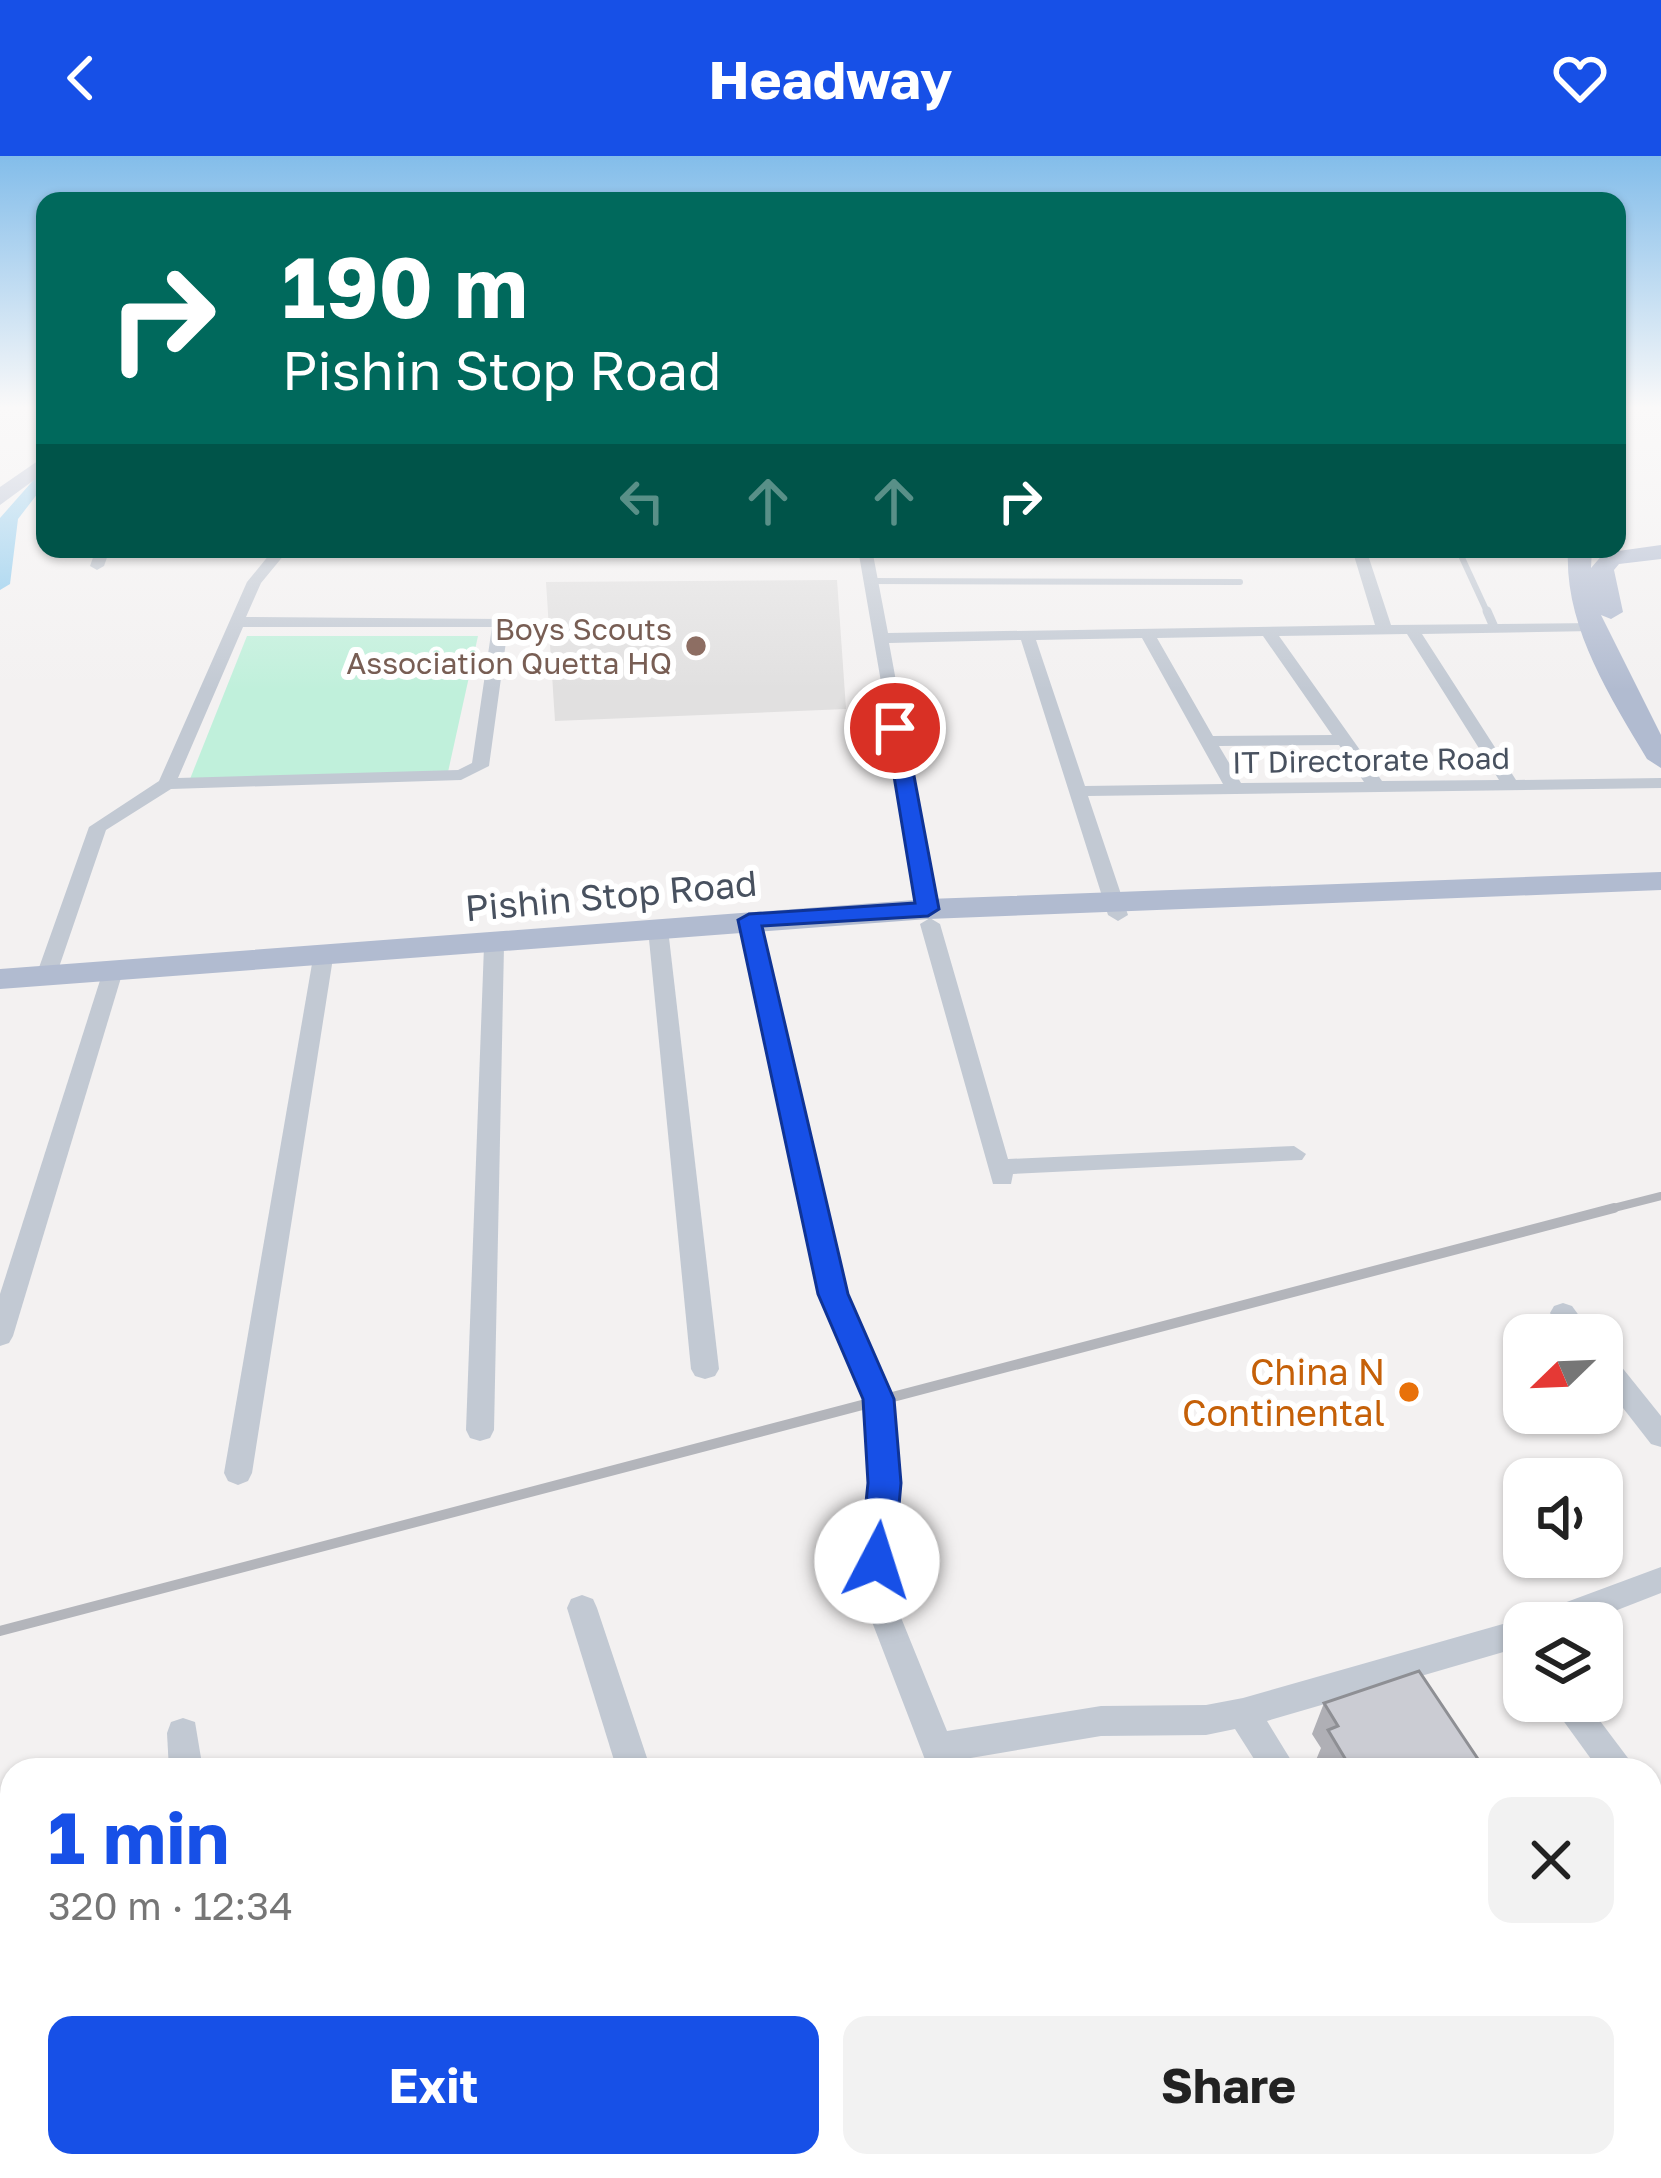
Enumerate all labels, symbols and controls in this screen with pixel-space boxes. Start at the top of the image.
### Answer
icon: back [48,45,114,111]
icon: heart [1547,45,1613,111]
text: Headway [709,46,952,111]
text: 190 m [282,236,528,336]
icon: right [84,240,240,396]
text: Pishin Stop Road [282,337,721,402]
icon: left [609,468,675,534]
icon: ahead [735,468,801,534]
icon: ahead [861,468,927,534]
icon: right [987,468,1053,534]
place label: Boys Scouts Association Quetta HQ [346,611,672,681]
marker: Boys Scouts Association Quetta HQ [683,633,709,659]
pin [844,677,946,779]
icon: arrive [862,695,928,761]
street label: IT Directorate Road [1232,740,1510,780]
street label: Pishin Stop Road [463,861,759,929]
north arrow [1503,1314,1623,1434]
map controls [1503,1314,1623,1722]
place label: China N Continental [1182,1350,1385,1434]
marker: China N Continental [1396,1379,1422,1405]
button: sound [1503,1458,1623,1578]
position arrow [814,1498,940,1624]
button: layers [1503,1602,1623,1722]
text: 1 min [48,1793,229,1880]
button: close [1488,1797,1614,1923]
text: 320 m · 12:34 [48,1882,293,1929]
button: Exit [48,2016,819,2154]
button: Share [843,2016,1614,2154]

